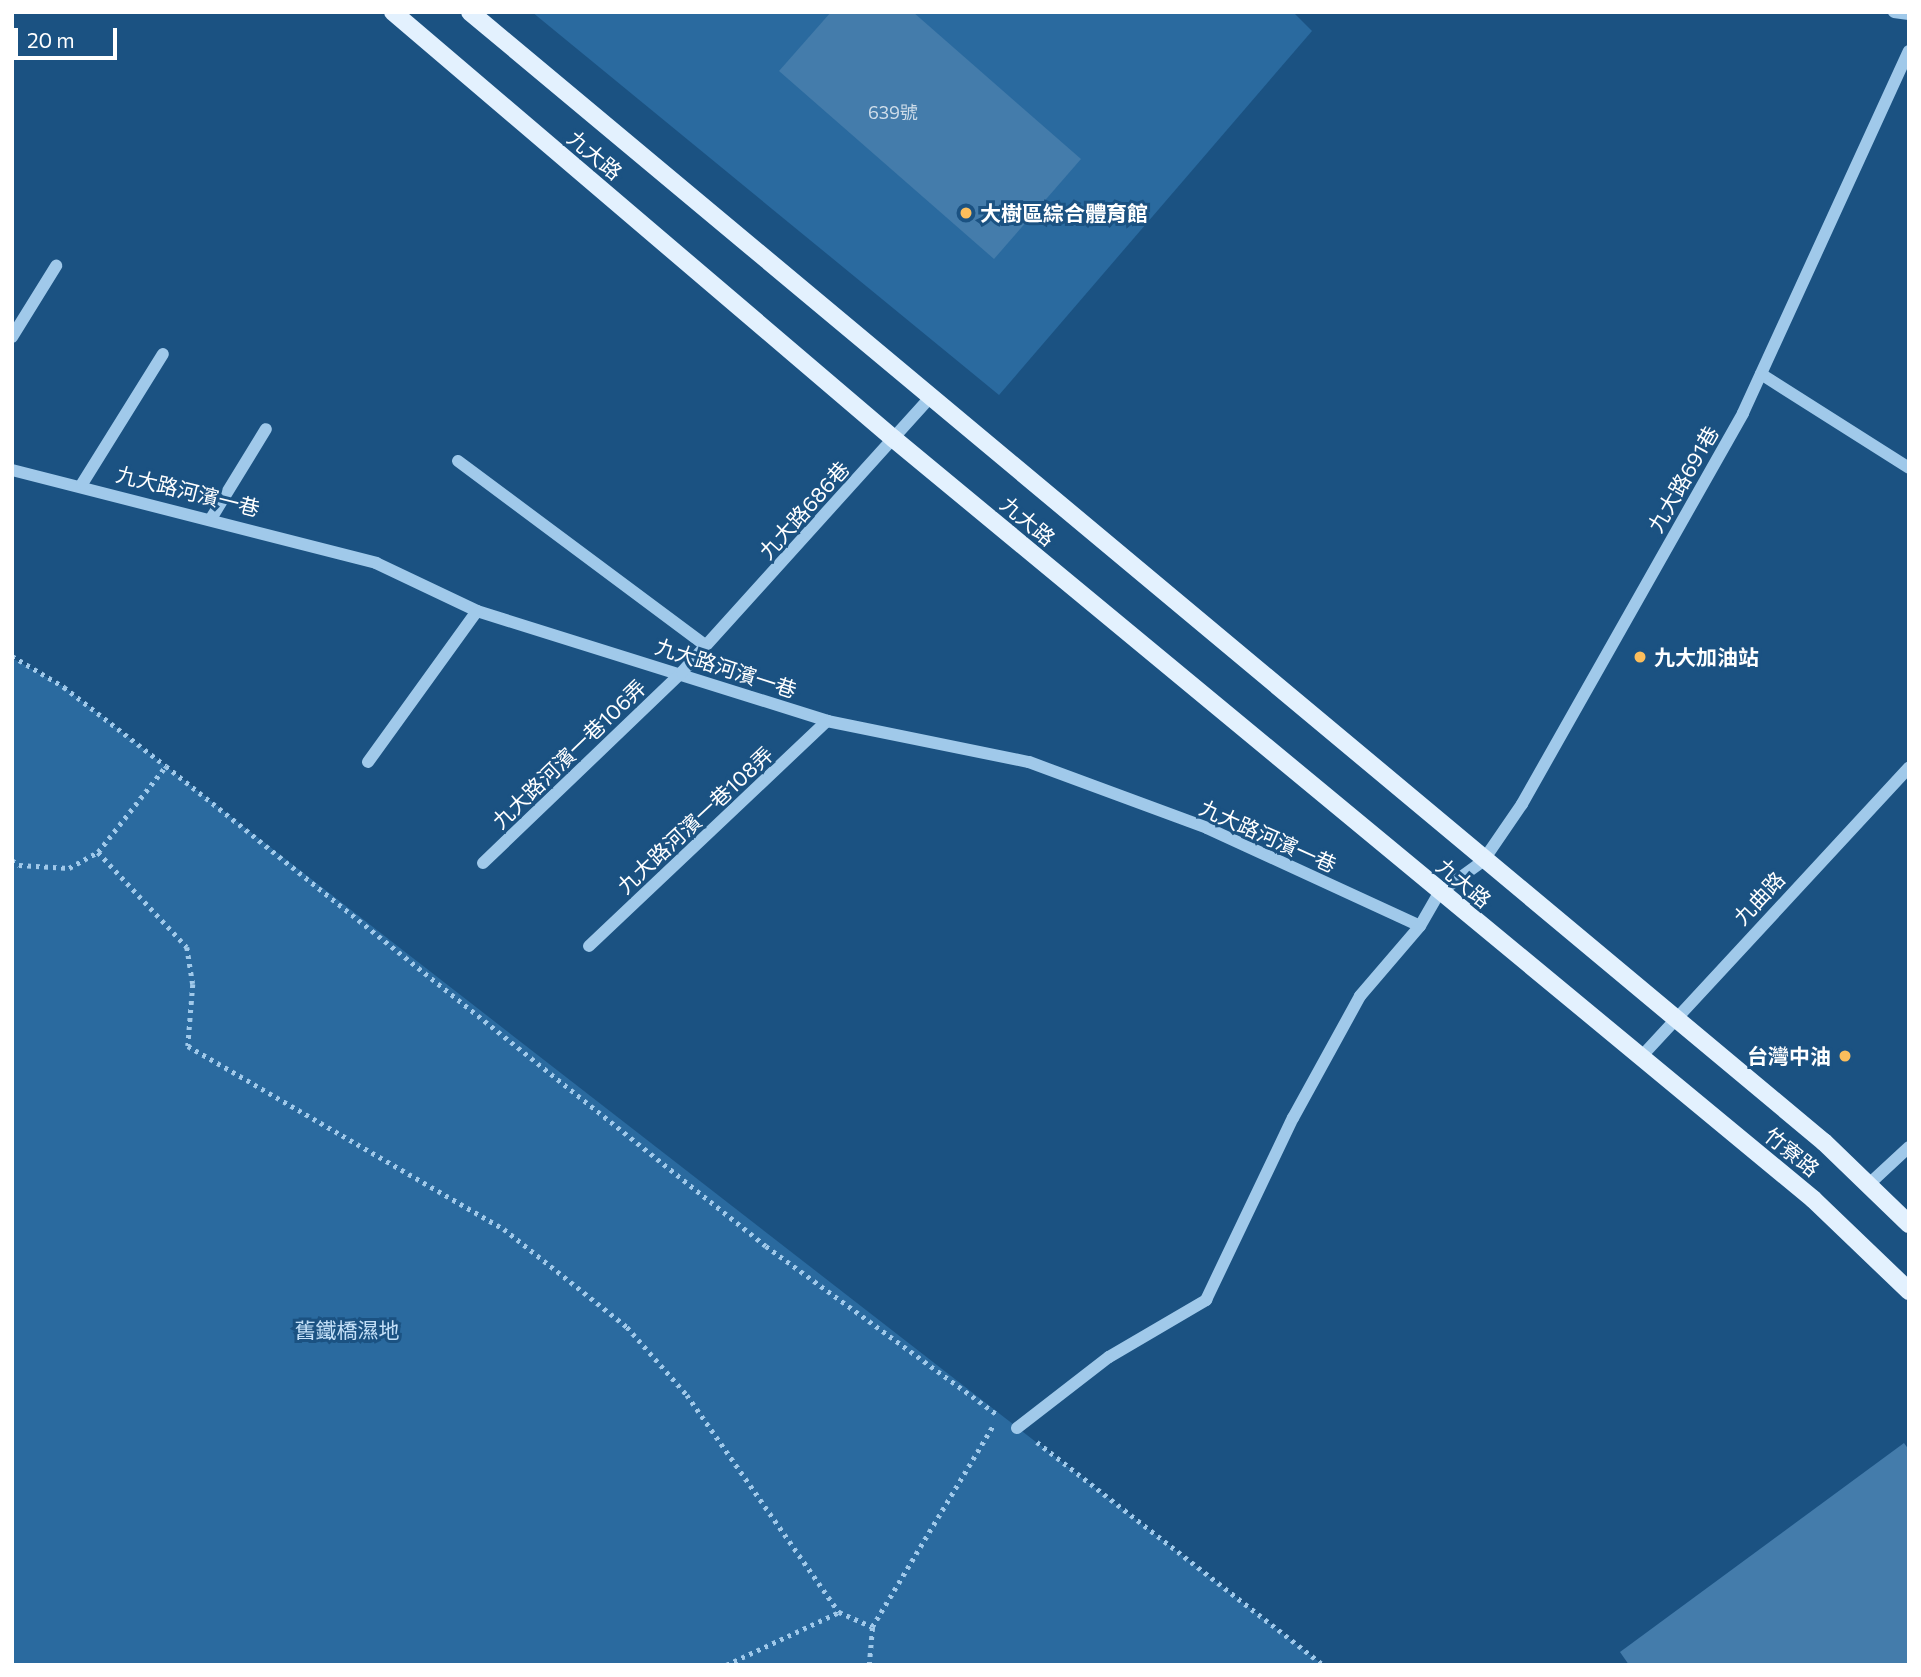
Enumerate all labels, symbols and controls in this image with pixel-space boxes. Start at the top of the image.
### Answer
scale bar [18,14,121,58]
text: 20 m [27,27,75,52]
house number: 639號 [868,101,918,123]
street label: 九大路 [563,125,627,185]
place label: 大樹區綜合體育館 [980,200,1148,226]
marker: 大樹區綜合體育館 [958,205,974,221]
street label: 九大路691巷 [1643,422,1723,536]
street label: 九大路686巷 [754,456,854,564]
street label: 九大路河濱一巷 [114,461,262,521]
street label: 九大路 [996,491,1060,551]
street label: 九大路河濱一巷 [652,633,800,703]
place label: 九大加油站 [1654,644,1759,670]
marker: 九大加油站 [1632,649,1648,665]
street label: 九大路河濱一巷106弄 [487,674,651,834]
street label: 九大路河濱一巷108弄 [612,741,778,899]
street label: 九大路河濱一巷 [1196,795,1340,877]
street label: 九大路 [1432,853,1496,913]
street label: 九曲路 [1728,866,1790,930]
place label: 台灣中油 [1747,1043,1831,1069]
marker: 台灣中油 [1837,1048,1853,1064]
street label: 竹寮路 [1760,1122,1824,1182]
park label: 舊鐵橋濕地 [295,1317,399,1343]

